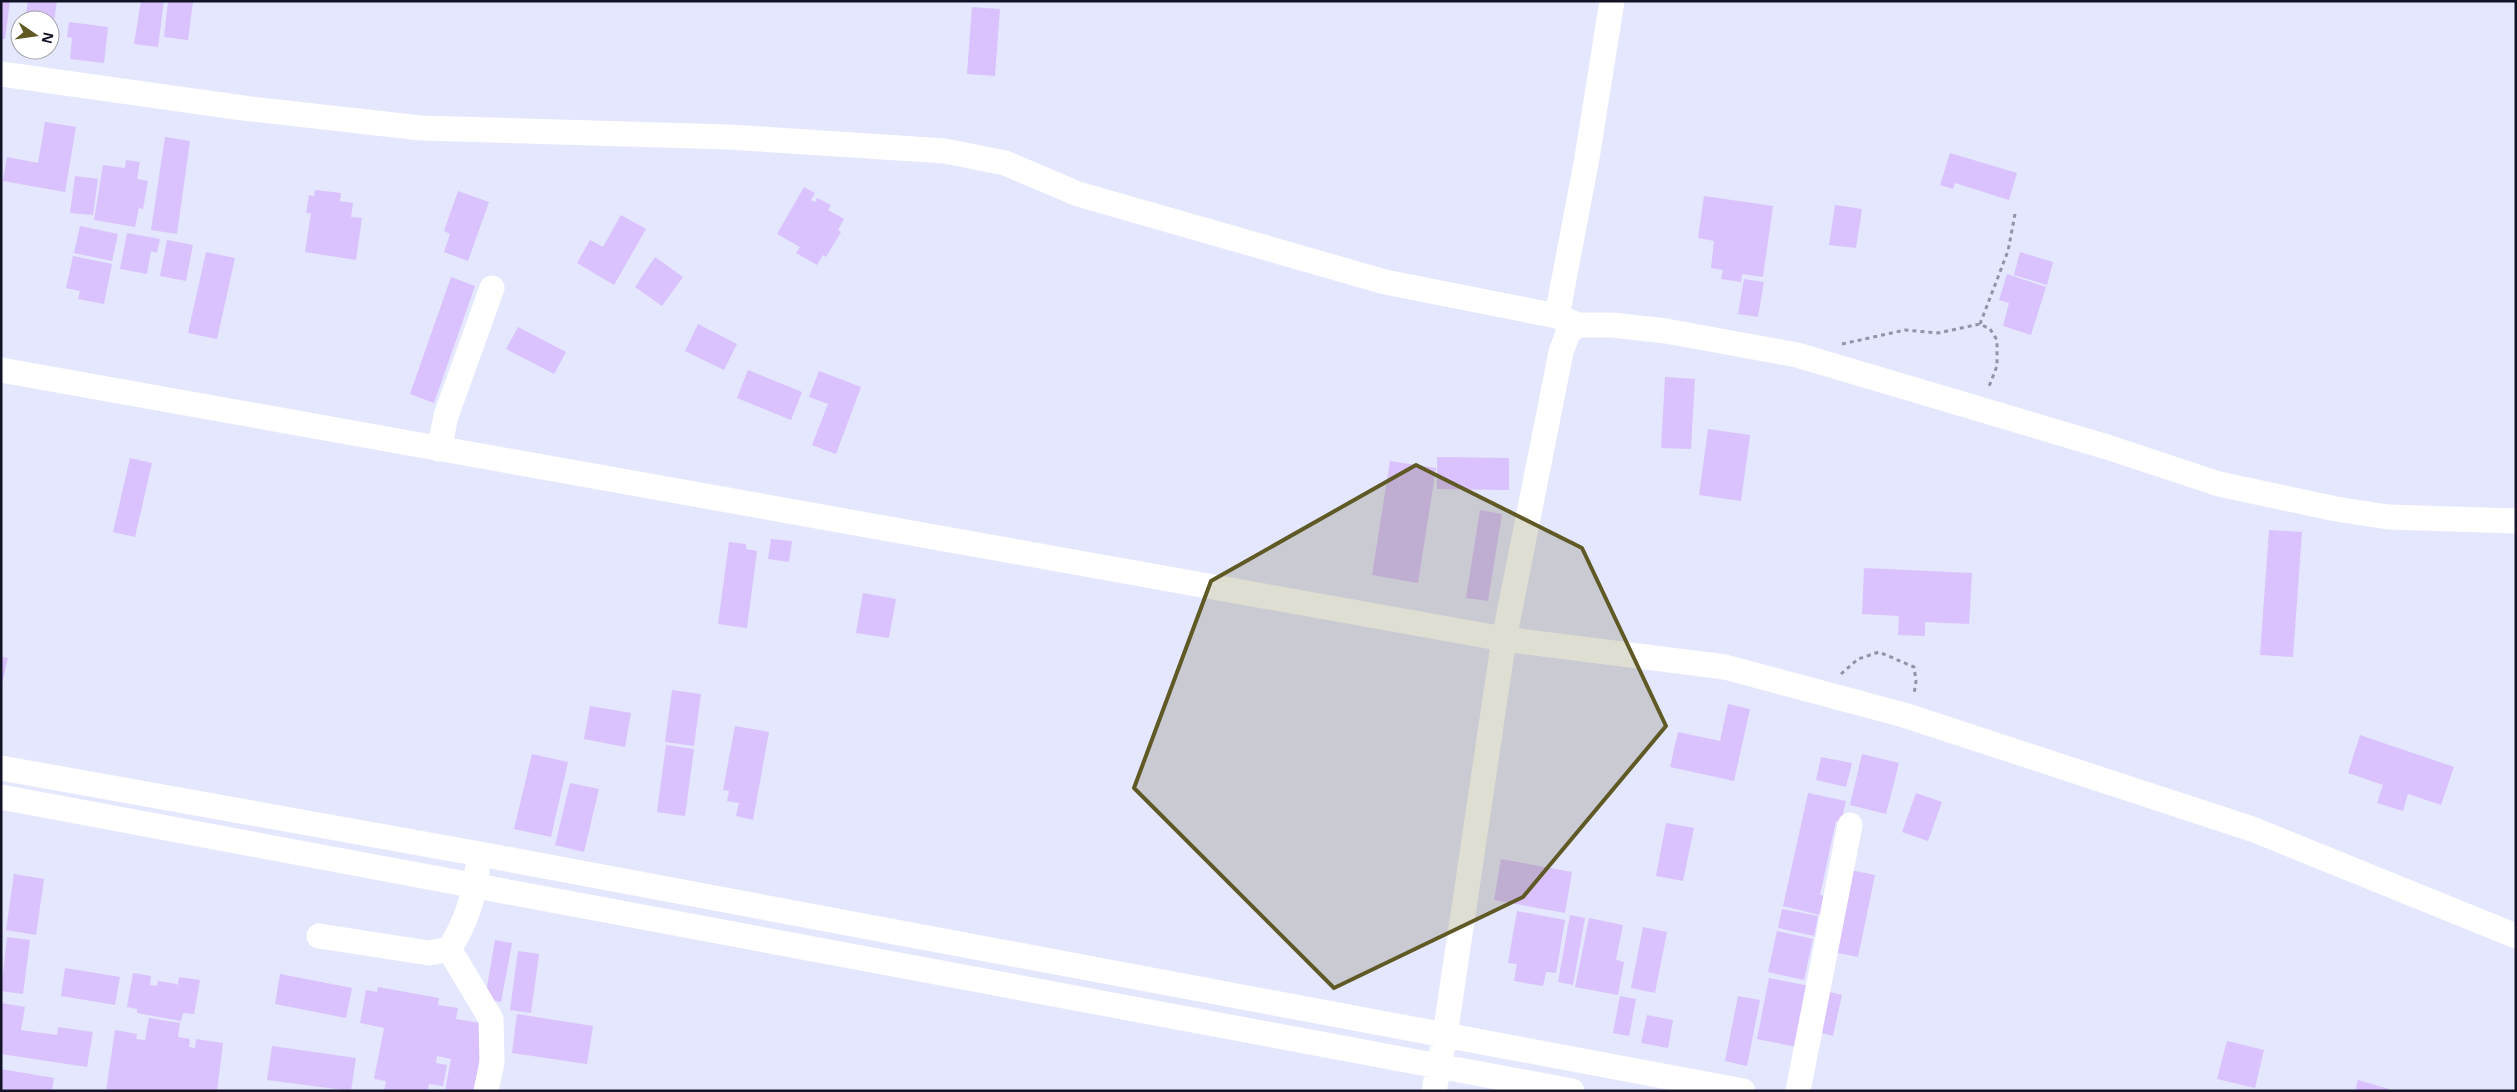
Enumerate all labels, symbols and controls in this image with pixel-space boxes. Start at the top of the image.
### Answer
north arrow [10,10,60,60]
text: N [38,30,59,46]

